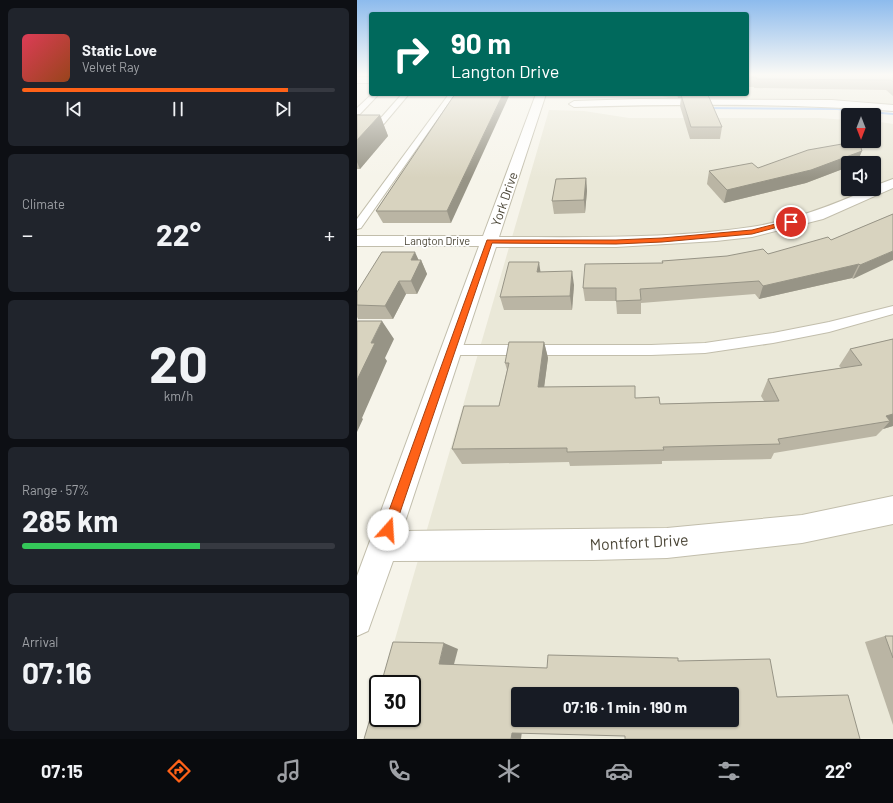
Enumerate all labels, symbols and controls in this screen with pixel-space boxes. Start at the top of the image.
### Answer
text: 90 m [451,26,511,60]
icon: right [385,28,437,80]
text: Static Love [82,41,157,59]
text: Velvet Ray [82,59,140,75]
text: Langton Drive [451,60,559,82]
icon: previous [63,98,85,120]
icon: pause [167,98,189,120]
icon: next [272,98,294,120]
north arrow [841,108,881,148]
map controls [841,108,881,196]
button: sound [841,156,881,196]
street label: York Drive [487,170,521,228]
text: Climate [22,196,65,212]
pin [774,205,808,239]
icon: arrive [780,211,802,233]
text: 22° [156,216,201,252]
text: − [22,221,33,247]
text: + [324,221,335,247]
street label: Langton Drive [404,234,470,247]
text: 20 [149,331,208,393]
text: km/h [164,388,193,404]
text: Range · 57% [22,482,89,498]
text: 285 km [22,502,118,538]
position arrow [367,509,409,551]
street label: Montfort Drive [589,529,689,554]
text: Arrival [22,634,58,650]
text: 07:16 [22,654,92,690]
speed limit sign: 30 [369,675,421,727]
text: 07:16 · 1 min · 190 m [563,698,687,716]
icon: directions [165,757,193,785]
icon: music [275,757,303,785]
icon: phone [385,757,413,785]
icon: climate [495,757,523,785]
icon: car [605,757,633,785]
icon: filters [715,757,743,785]
text: 07:15 [41,760,83,782]
text: 22° [825,760,852,782]

